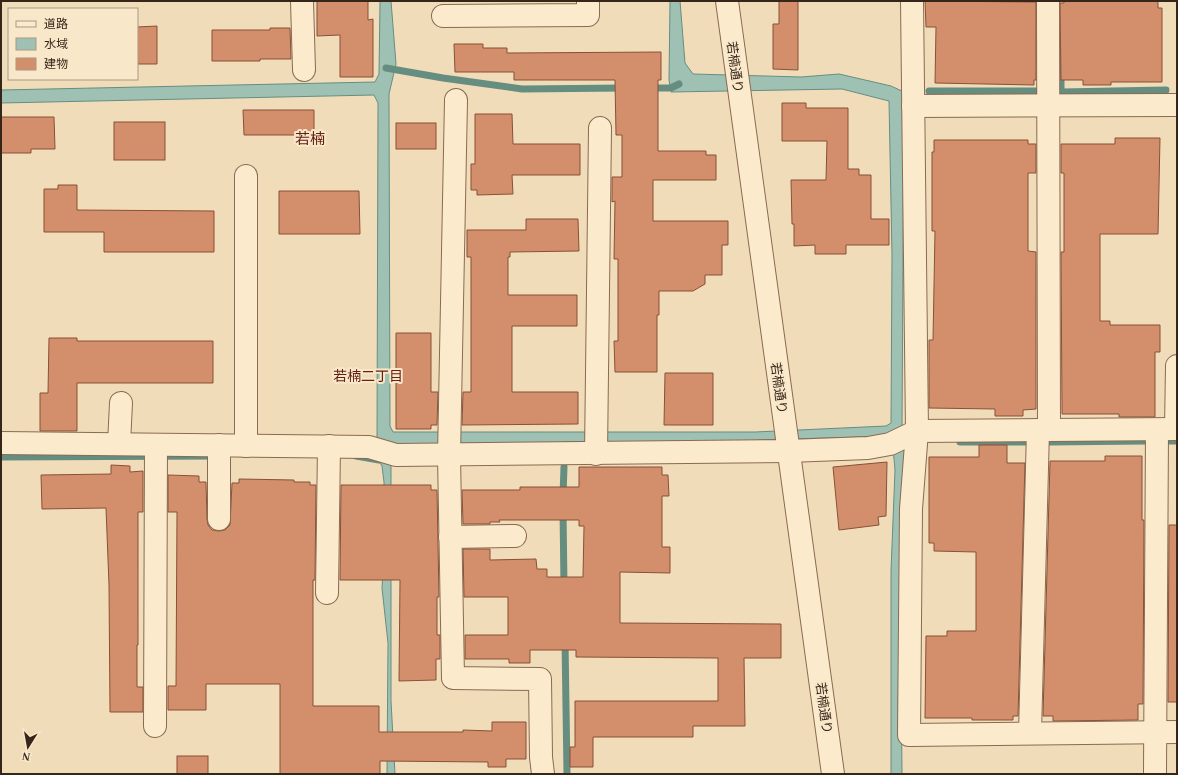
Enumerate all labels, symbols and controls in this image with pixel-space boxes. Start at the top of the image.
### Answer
legend [8,8,138,80]
text: 道路 [44,17,68,31]
text: 水域 [44,37,68,51]
street label: 若楠通り [724,40,746,94]
text: 建物 [44,57,68,71]
district label: 若楠 [295,131,325,147]
street label: 若楠通り [768,361,790,415]
district label: 若楠二丁目 [333,369,403,384]
street label: 若楠通り [813,681,835,735]
north arrow [8,727,48,767]
text: N [21,750,31,763]

